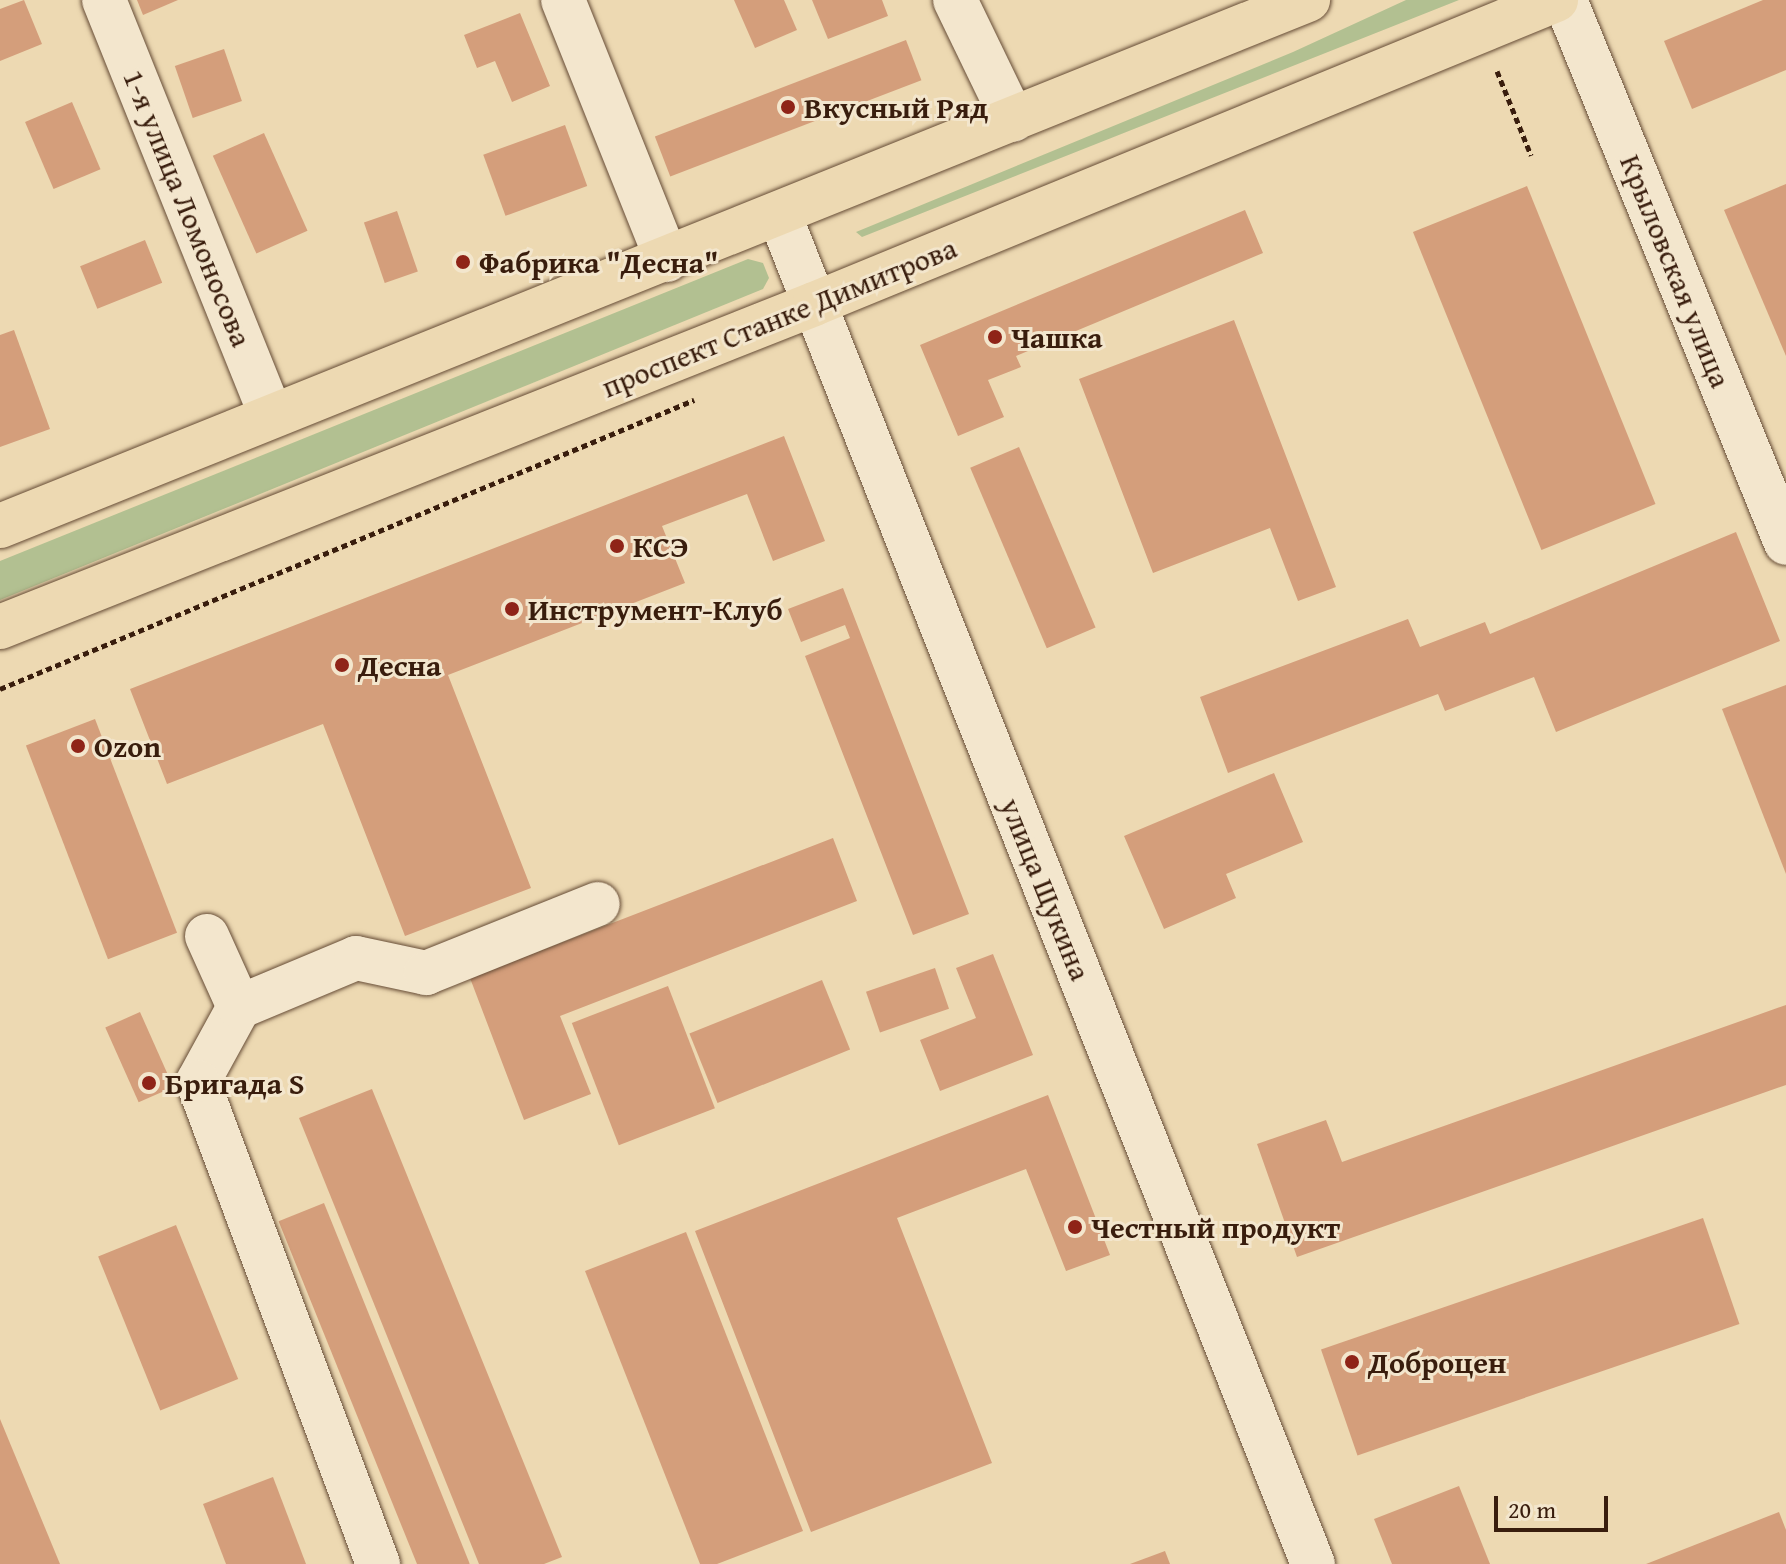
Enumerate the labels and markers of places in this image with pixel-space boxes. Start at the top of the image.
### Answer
place label: Вкусный Ряд [804,89,988,125]
marker: Вкусный Ряд [779,98,797,116]
place label: Фабрика "Десна" [479,244,719,280]
marker: Фабрика "Десна" [454,253,472,271]
place label: Чашка [1011,319,1103,355]
marker: Чашка [986,328,1004,346]
place label: КСЭ [633,528,688,564]
marker: КСЭ [608,537,626,555]
place label: Инструмент-Клуб [528,591,783,627]
marker: Инструмент-Клуб [503,600,521,618]
place label: Десна [358,647,441,683]
marker: Десна [333,656,351,674]
place label: Ozon [94,728,161,764]
marker: Ozon [69,737,87,755]
place label: Бригада S [165,1065,304,1101]
marker: Бригада S [140,1074,158,1092]
place label: Честный продукт [1091,1209,1340,1245]
marker: Честный продукт [1066,1218,1084,1236]
place label: Доброцен [1368,1344,1506,1380]
marker: Доброцен [1343,1353,1361,1371]

